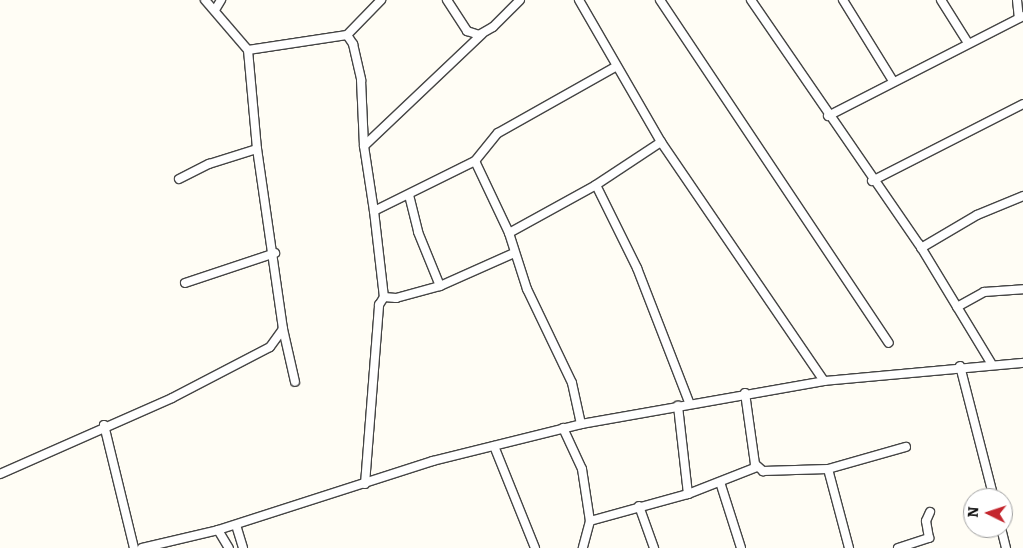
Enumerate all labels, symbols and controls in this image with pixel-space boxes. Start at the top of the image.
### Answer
north arrow [963,488,1013,538]
text: N [965,506,982,518]

